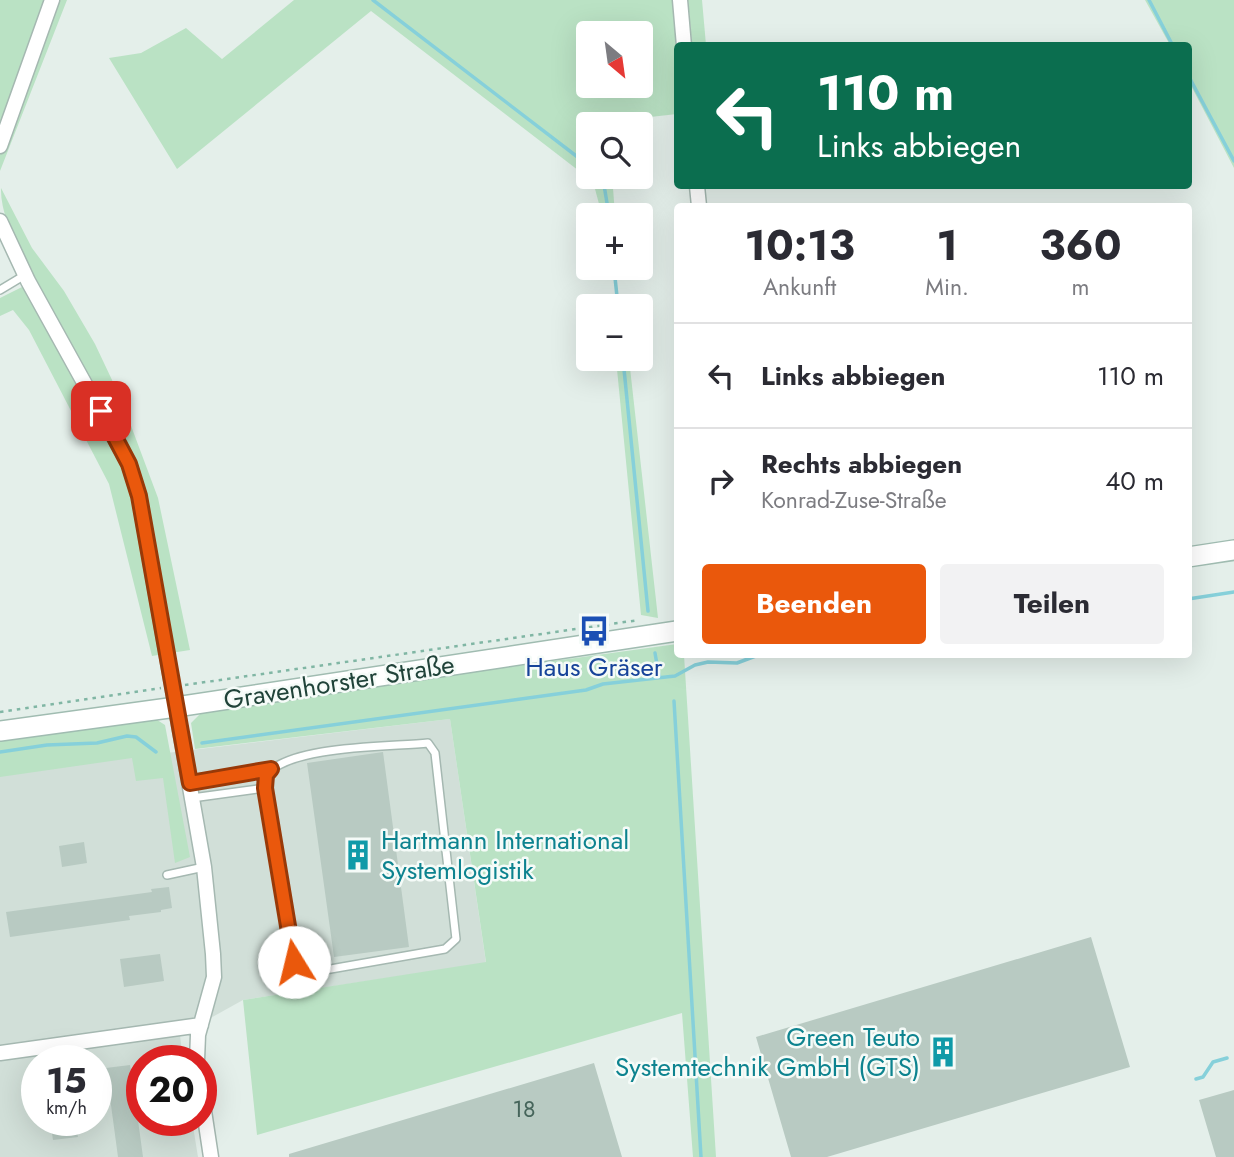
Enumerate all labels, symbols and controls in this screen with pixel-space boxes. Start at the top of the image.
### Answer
north arrow [576,21,653,98]
map controls [576,21,653,371]
text: 110 m [817,58,954,128]
icon: left [702,70,793,161]
button: search [576,112,653,189]
text: Links abbiegen [817,123,1021,169]
button: + [576,203,653,280]
text: 10:13 [745,215,855,276]
text: 1 [936,215,958,276]
text: 360 [1039,215,1121,276]
text: Ankunft [763,270,836,304]
text: Min. [925,270,969,304]
text: m [1071,270,1089,304]
button: − [576,294,653,371]
icon: left [702,357,740,395]
text: Links abbiegen [761,357,945,395]
text: 110 m [1097,357,1164,395]
pin [71,381,131,441]
icon: arrive [82,392,120,430]
text: Rechts abbiegen [761,445,962,483]
icon: right [702,462,740,500]
text: 40 m [1105,462,1164,500]
text: Konrad-Zuse-Straße [761,483,947,517]
button: Beenden [702,564,926,644]
button: Teilen [940,564,1164,644]
bus stop icon: Haus Gräser [577,614,611,648]
street label: Gravenhorster Straße [221,645,457,719]
place label: Haus Gräser [525,648,663,686]
place label: Hartmann International Systemlogistik [381,821,629,889]
building icon: Hartmann International Systemlogistik [341,838,375,872]
position arrow [257,925,331,999]
place label: Green Teuto Systemtechnik GmbH (GTS) [615,1018,920,1086]
building icon: Green Teuto Systemtechnik GmbH (GTS) [926,1035,960,1069]
speed limit sign: 20 [126,1045,217,1136]
text: 15 [46,1056,87,1106]
house number: 18 [513,1092,535,1126]
text: km/h [46,1095,87,1121]

